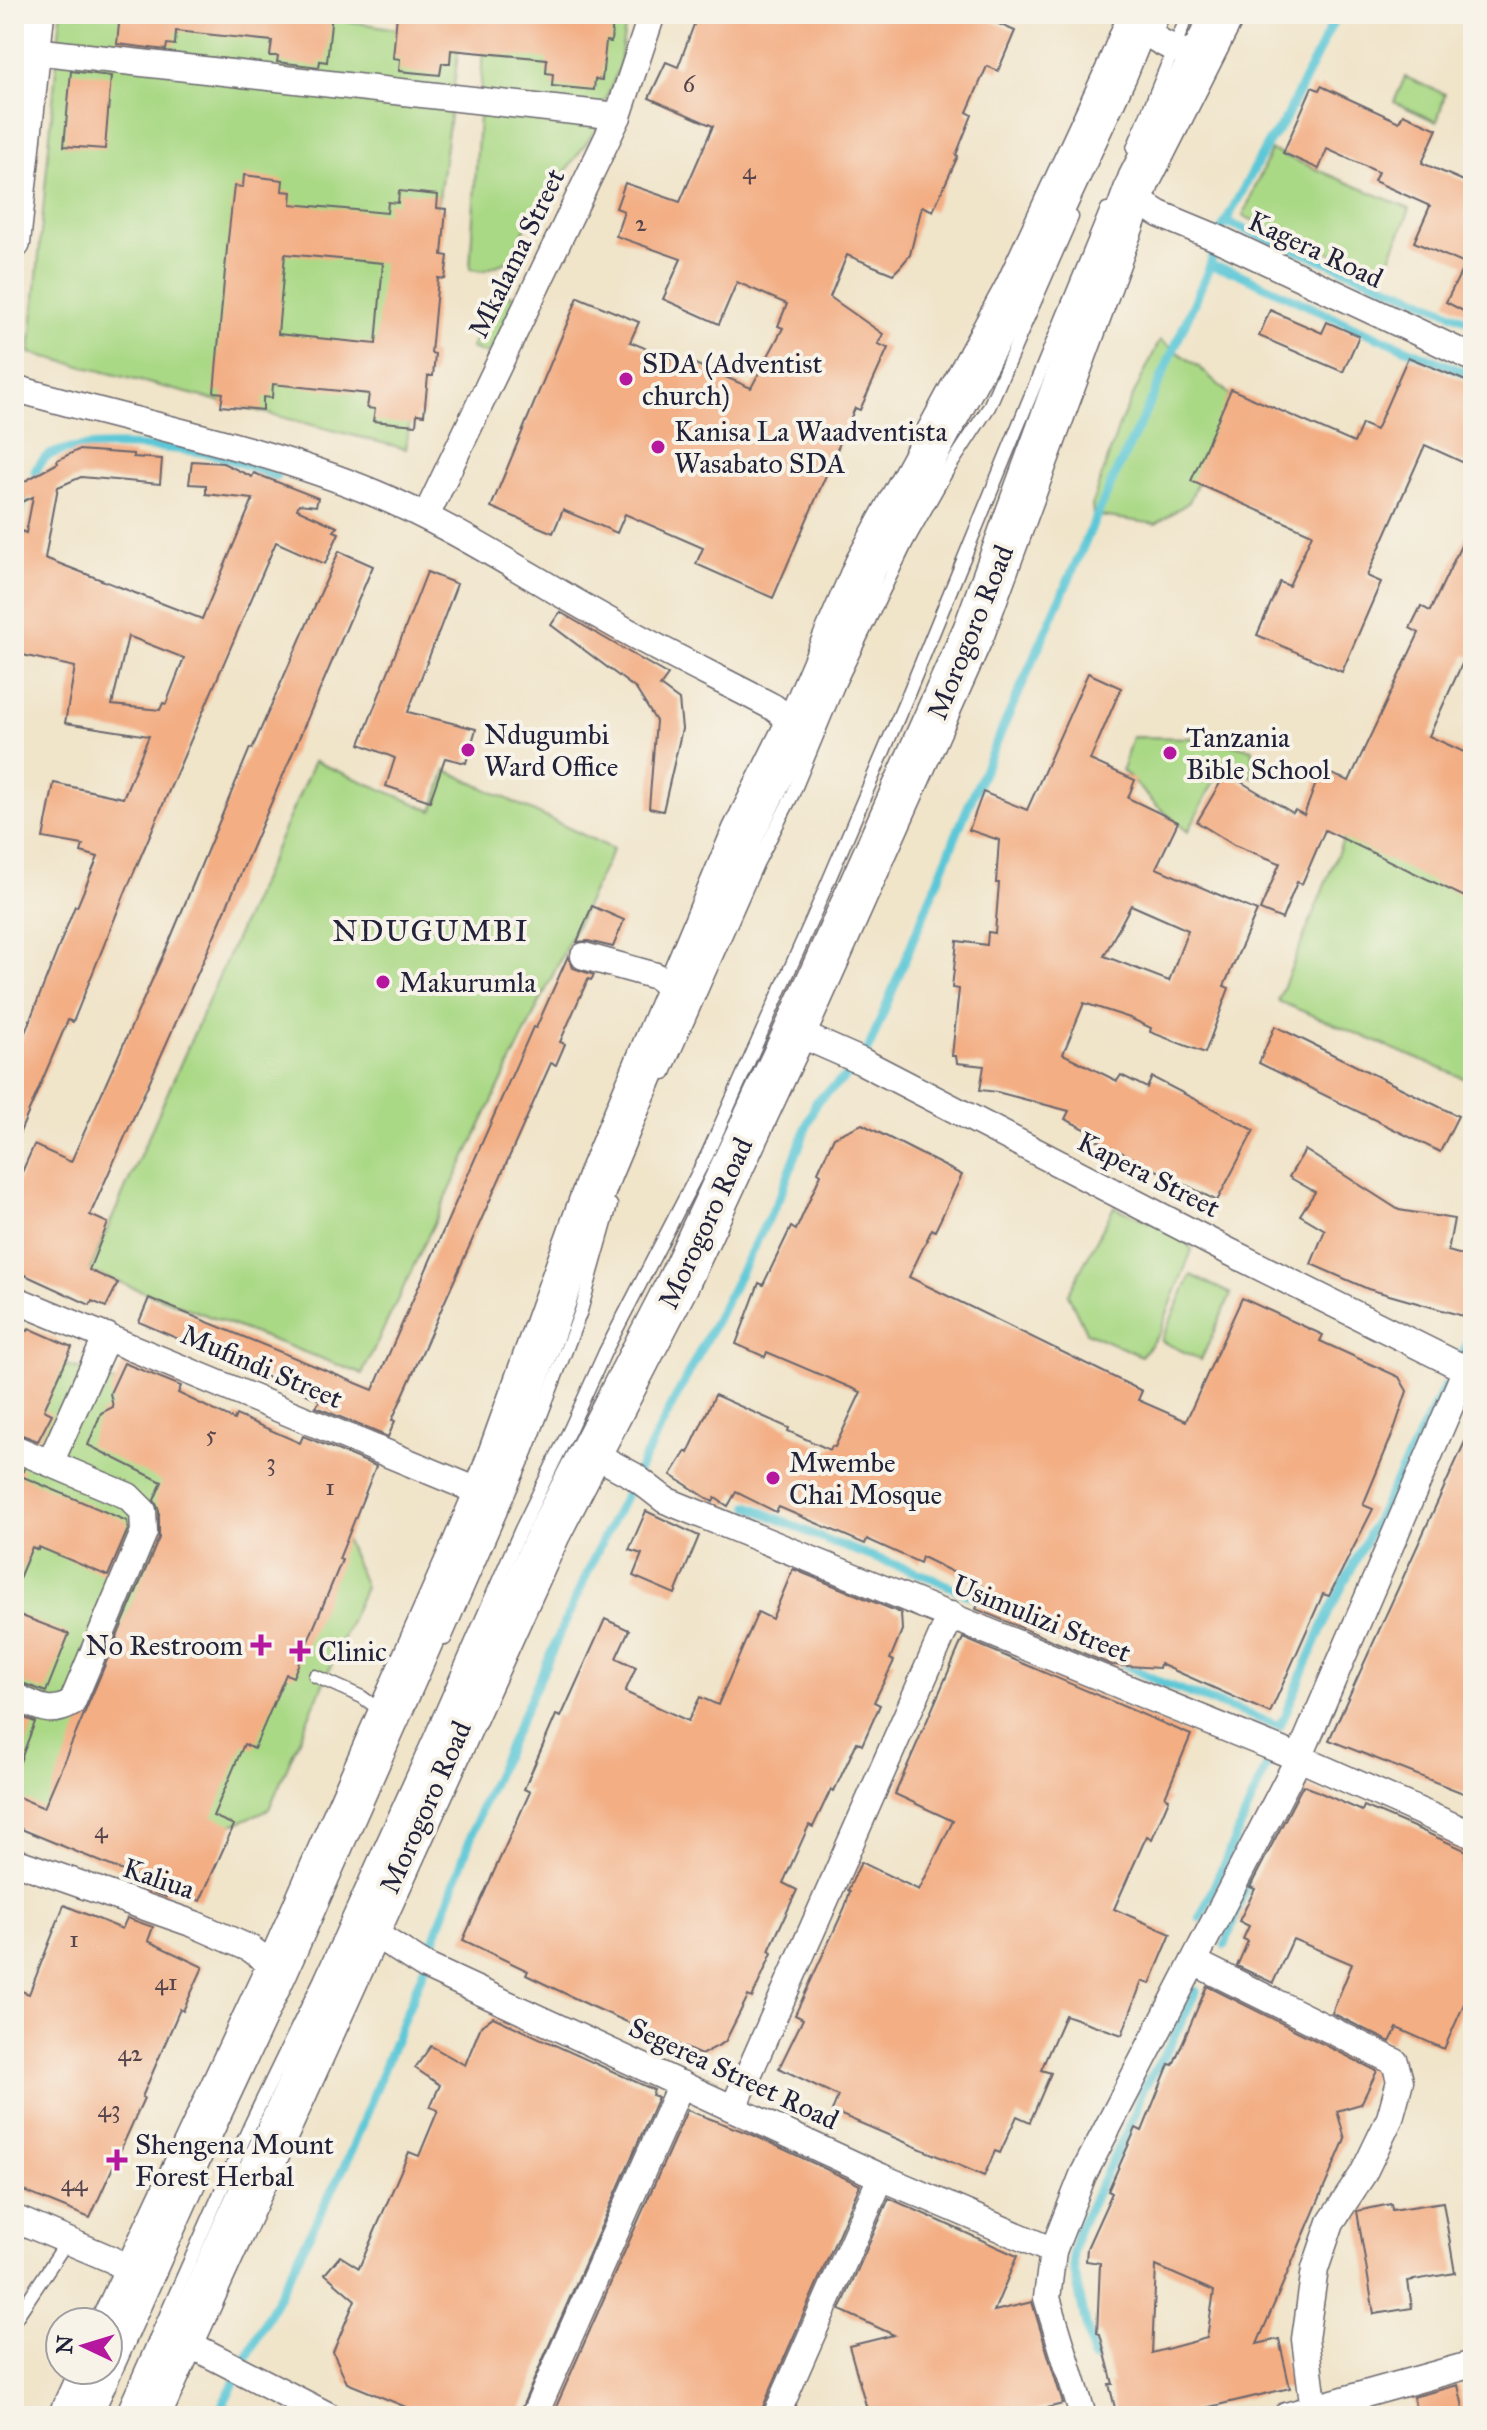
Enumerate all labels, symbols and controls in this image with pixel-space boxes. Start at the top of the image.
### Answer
house number: 6 [683,69,696,99]
house number: 4 [742,156,756,186]
street label: Mkalama Street [460,163,573,344]
street label: Kagera Road [1243,203,1389,296]
house number: 2 [635,208,647,238]
place label: SDA (Adventist church) [642,346,822,413]
marker: SDA (Adventist church) [617,370,635,388]
place label: Kanisa La Waadventista Wasabato SDA [674,414,947,481]
marker: Kanisa La Waadventista Wasabato SDA [649,438,667,456]
street label: Morogoro Road [920,540,1021,725]
place label: Ndugumbi Ward Office [484,717,619,784]
place label: Tanzania Bible School [1186,720,1331,787]
marker: Ndugumbi Ward Office [459,741,477,759]
marker: Tanzania Bible School [1161,744,1179,762]
district label: NDUGUMBI [332,913,530,949]
place label: Makurumla [399,965,536,1000]
marker: Makurumla [374,973,392,991]
street label: Kapera Street [1072,1124,1226,1225]
street label: Morogoro Road [650,1132,760,1314]
street label: Mufindi Street [176,1317,348,1416]
house number: 5 [205,1419,217,1449]
place label: Mwembe Chai Mosque [789,1445,942,1512]
house number: 3 [266,1447,276,1477]
marker: Mwembe Chai Mosque [764,1469,782,1487]
house number: 1 [325,1472,335,1502]
street label: Usimulizi Street [948,1567,1136,1670]
place label: No Restroom [86,1628,243,1663]
marker: No Restroom [250,1634,272,1656]
place label: Clinic [318,1634,387,1669]
marker: Clinic [289,1640,311,1662]
street label: Morogoro Road [372,1716,479,1899]
house number: 4 [94,1815,108,1845]
street label: Kaliua [118,1850,199,1907]
house number: 1 [69,1924,79,1954]
house number: 41 [155,1967,177,1997]
street label: Segerea Street Road [623,2010,844,2137]
house number: 42 [117,2038,143,2068]
house number: 43 [98,2094,120,2124]
place label: Shengena Mount Forest Herbal [135,2127,334,2194]
marker: Shengena Mount Forest Herbal [106,2149,128,2171]
house number: 44 [61,2168,88,2198]
north arrow [44,2306,124,2386]
text: N [50,2334,79,2355]

